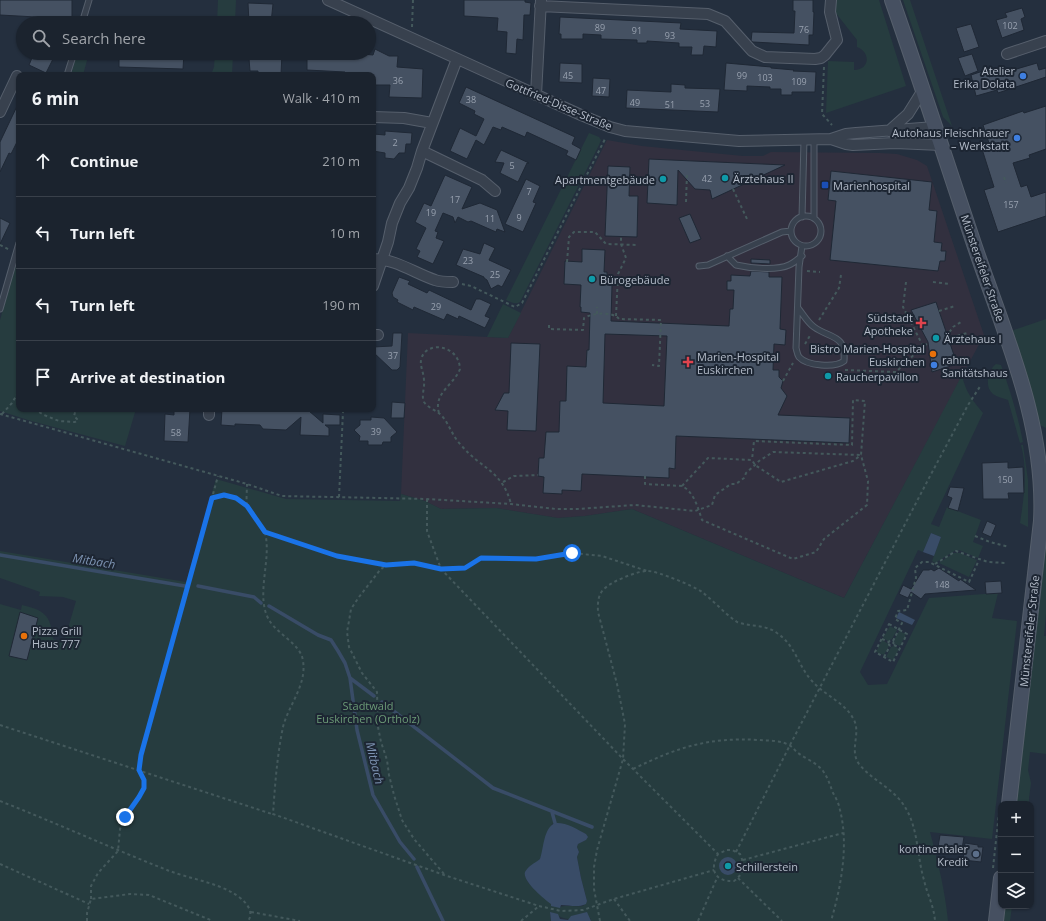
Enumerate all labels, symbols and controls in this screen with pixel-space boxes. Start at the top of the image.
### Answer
search box [16,16,376,60]
house number: 102 [1002,19,1018,32]
house number: 89 [595,21,605,34]
house number: 76 [799,23,809,36]
house number: 91 [632,24,642,37]
icon: search [30,27,52,49]
text: Search here [62,28,146,48]
house number: 93 [665,29,675,42]
place label: Atelier Erika Dolata [953,63,1016,91]
house number: 45 [563,69,573,82]
house number: 99 [737,69,747,82]
house number: 103 [757,71,773,84]
marker: Atelier Erika Dolata [1018,71,1028,81]
house number: 36 [393,74,403,87]
street label: Gottfried-Disse-Straße [503,75,615,133]
house number: 109 [791,75,807,88]
house number: 47 [596,84,606,97]
text: 6 min [32,87,79,110]
text: Walk · 410 m [283,89,360,107]
house number: 38 [466,93,476,106]
house number: 49 [630,96,640,109]
house number: 53 [700,97,710,110]
house number: 51 [665,98,675,111]
place label: Autohaus Fleischhauer – Werkstatt [892,125,1009,153]
marker: Autohaus Fleischhauer – Werkstatt [1012,133,1022,143]
house number: 2 [392,136,398,149]
icon: ahead [32,150,54,172]
text: Continue [70,151,138,171]
text: 210 m [322,152,360,170]
house number: 5 [509,159,515,172]
place label: Ärztehaus II [733,171,794,186]
place label: Apartmentgebäude [555,172,655,187]
house number: 42 [702,172,712,185]
marker: Ärztehaus II [720,173,730,183]
marker: Apartmentgebäude [658,174,668,184]
place label: Marienhospital [833,178,910,193]
marker: Marienhospital [820,180,830,190]
house number: 7 [526,185,532,198]
house number: 17 [450,193,460,206]
house number: 157 [1003,198,1019,211]
house number: 19 [426,206,436,219]
house number: 9 [516,211,522,224]
house number: 11 [485,212,495,225]
street label: Münstereifeler Straße [958,213,1008,323]
icon: left [32,222,54,244]
text: Turn left [70,223,135,243]
text: 10 m [330,224,360,242]
house number: 23 [463,254,473,267]
house number: 25 [490,268,500,281]
place label: Bürogebäude [600,272,670,287]
marker: Bürogebäude [587,274,597,284]
icon: left [32,294,54,316]
text: Turn left [70,295,135,315]
text: 190 m [322,296,360,314]
house number: 29 [431,300,441,313]
place label: Südstadt Apotheke [864,310,913,338]
marker: Südstadt Apotheke [916,318,926,328]
place label: Ärztehaus I [944,331,1001,346]
marker: Ärztehaus I [931,333,941,343]
place label: Bistro Marien-Hospital Euskirchen [810,341,925,369]
house number: 37 [388,349,398,362]
place label: Marien-Hospital Euskirchen [697,349,779,377]
marker: Bistro Marien-Hospital Euskirchen [928,349,938,359]
place label: rahm Sanitätshaus [942,352,1008,380]
marker: Marien-Hospital Euskirchen [682,356,694,368]
marker: rahm Sanitätshaus [929,360,939,370]
icon: arrive [32,366,54,388]
text: Arrive at destination [70,367,225,387]
place label: Raucherpavillon [836,369,918,384]
marker: Raucherpavillon [823,371,833,381]
house number: 39 [371,425,381,438]
house number: 58 [171,426,181,439]
house number: 150 [997,473,1013,486]
route start [563,544,581,562]
water label: Mitbach [71,549,117,573]
street label: Münstereifeler Straße [1016,575,1042,687]
house number: 148 [934,578,950,591]
place label: Pizza Grill Haus 777 [32,623,82,651]
marker: Pizza Grill Haus 777 [19,631,29,641]
park label: Stadtwald Euskirchen (Ortholz) [316,698,420,726]
water label: Mitbach [362,740,388,786]
map controls [998,801,1034,909]
button: + [998,801,1034,837]
route end [116,808,134,826]
button: − [998,837,1034,873]
place label: kontinentaler Kredit [899,841,968,869]
marker: kontinentaler Kredit [971,849,981,859]
place label: Schillerstein [736,859,798,874]
marker: Schillerstein [723,861,733,871]
button: layers [998,873,1034,909]

